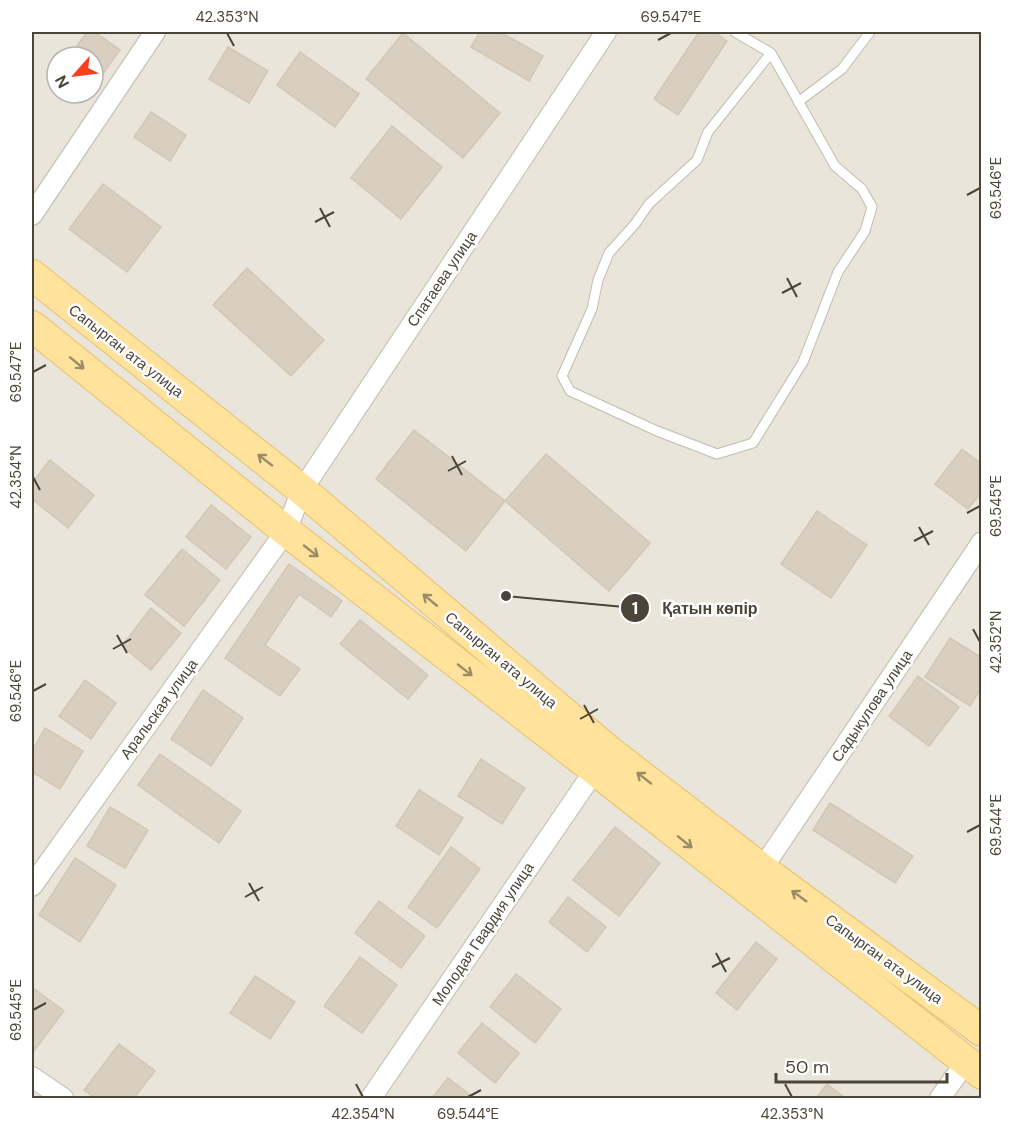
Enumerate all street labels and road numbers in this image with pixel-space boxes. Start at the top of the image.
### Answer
street label: Спатаева улица [402,227,482,331]
street label: Сапырган ата улица [64,300,188,403]
street label: Сапырган ата улица [441,607,562,713]
street label: Садыкулова улица [827,645,917,766]
street label: Аральская улица [116,654,203,763]
street label: Молодая Гвардия улица [428,858,539,1010]
street label: Сапырган ата улица [821,910,947,1009]

